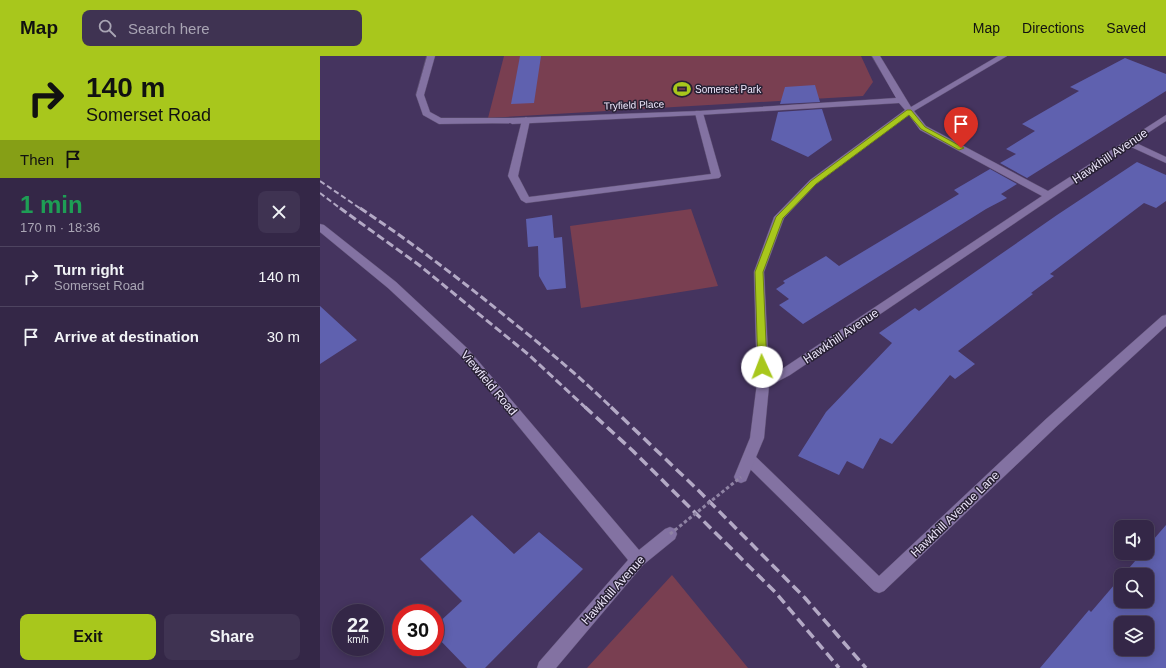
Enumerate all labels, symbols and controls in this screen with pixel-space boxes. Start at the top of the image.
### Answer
search box [82,10,362,46]
text: Map [20,17,58,38]
icon: search [96,17,118,39]
text: Search here [128,20,210,37]
text: Map [973,20,1000,36]
text: Directions [1022,20,1084,36]
text: Saved [1106,20,1146,36]
icon: right [20,72,72,124]
text: 140 m [86,72,165,103]
sports icon: Somerset Park [672,79,692,99]
place label: Somerset Park [695,84,762,95]
street label: Tryfield Place [604,98,665,112]
text: Somerset Road [86,105,211,125]
pin [944,107,978,148]
icon: arrive [950,113,972,135]
street label: Hawkhill Avenue [1070,125,1151,186]
icon: arrive [62,148,84,170]
text: Then [20,151,54,168]
text: 1 min [20,191,83,218]
button: close [258,191,300,233]
text: 170 m · 18:36 [20,220,100,235]
text: Turn right [54,261,124,278]
icon: right [20,266,42,288]
text: 140 m [258,268,300,285]
text: Somerset Road [54,278,144,293]
street label: Hawkhill Avenue [801,305,882,366]
icon: arrive [20,326,42,348]
text: Arrive at destination [54,328,199,345]
text: 30 m [267,328,300,345]
position arrow [741,346,783,388]
street label: Viewfield Road [458,348,520,418]
street label: Hawkhill Avenue Lane [908,468,1002,560]
map controls [1114,520,1154,656]
button: sound [1114,520,1154,560]
street label: Hawkhill Avenue [578,552,648,627]
button: search [1114,568,1154,608]
speed limit sign: 30 [392,604,444,656]
button: Exit [20,614,156,660]
button: Share [164,614,300,660]
text: 22 [347,614,369,636]
button: layers [1114,616,1154,656]
text: km/h [347,634,369,645]

